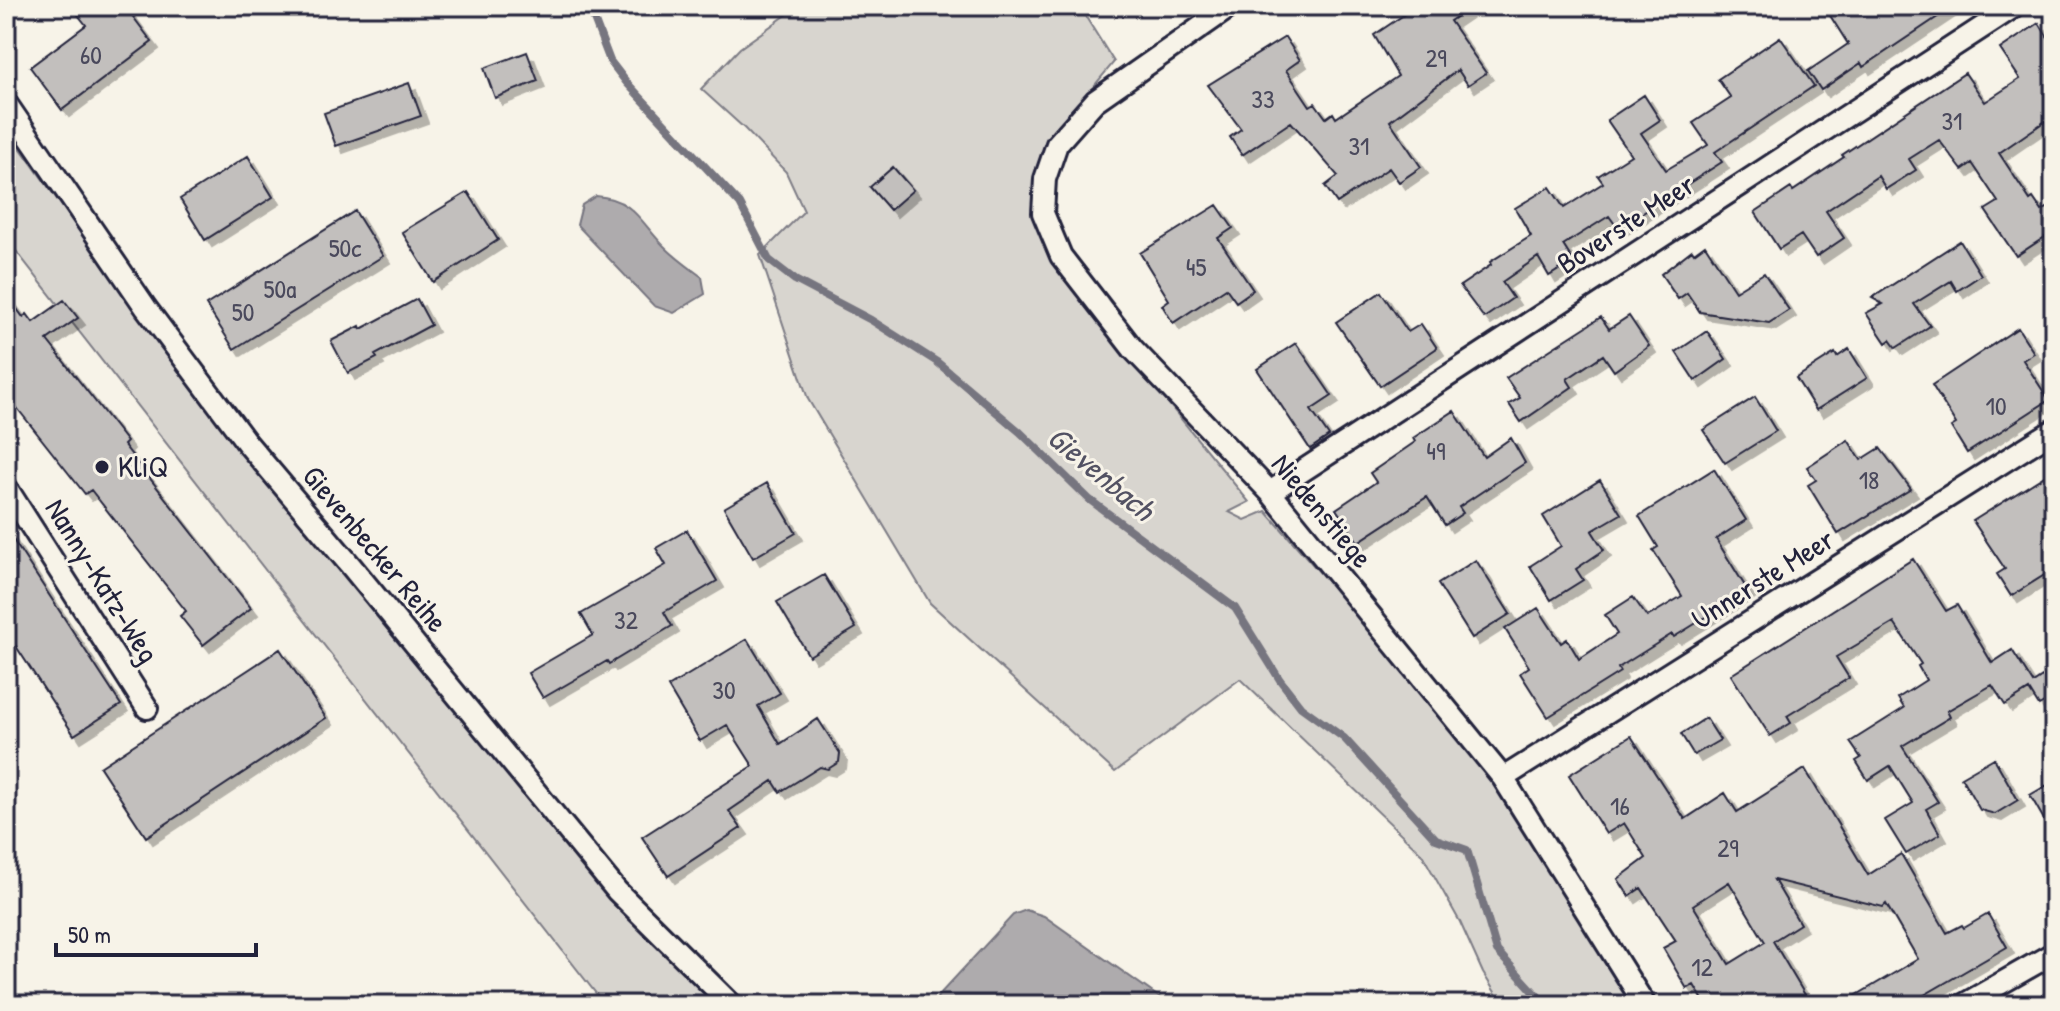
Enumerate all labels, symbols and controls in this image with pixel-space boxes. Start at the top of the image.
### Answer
house number: 60 [80,37,102,72]
house number: 29 [1425,40,1447,75]
house number: 33 [1251,81,1275,116]
house number: 31 [1941,103,1963,138]
house number: 31 [1348,128,1370,163]
street label: Boverste Meer [1549,163,1702,283]
house number: 50c [329,230,361,265]
house number: 45 [1186,249,1206,284]
house number: 50a [264,271,296,306]
house number: 50 [232,294,254,329]
house number: 10 [1985,388,2007,423]
water label: Gievenbach [1039,415,1166,531]
house number: 49 [1426,433,1446,468]
street label: Niedenstiege [1263,445,1382,576]
place label: KliQ [118,446,168,486]
street label: Gievenbecker Reihe [294,457,457,640]
marker: KliQ [93,458,111,476]
house number: 18 [1859,462,1879,497]
street label: Nanny-Katz-Weg [37,491,169,670]
street label: Unnerste Meer [1684,518,1842,638]
house number: 32 [614,602,638,637]
house number: 30 [712,672,736,707]
house number: 16 [1610,788,1630,823]
house number: 29 [1717,830,1739,865]
scale bar [56,907,256,957]
text: 50 m [68,918,111,950]
house number: 12 [1691,949,1713,984]

